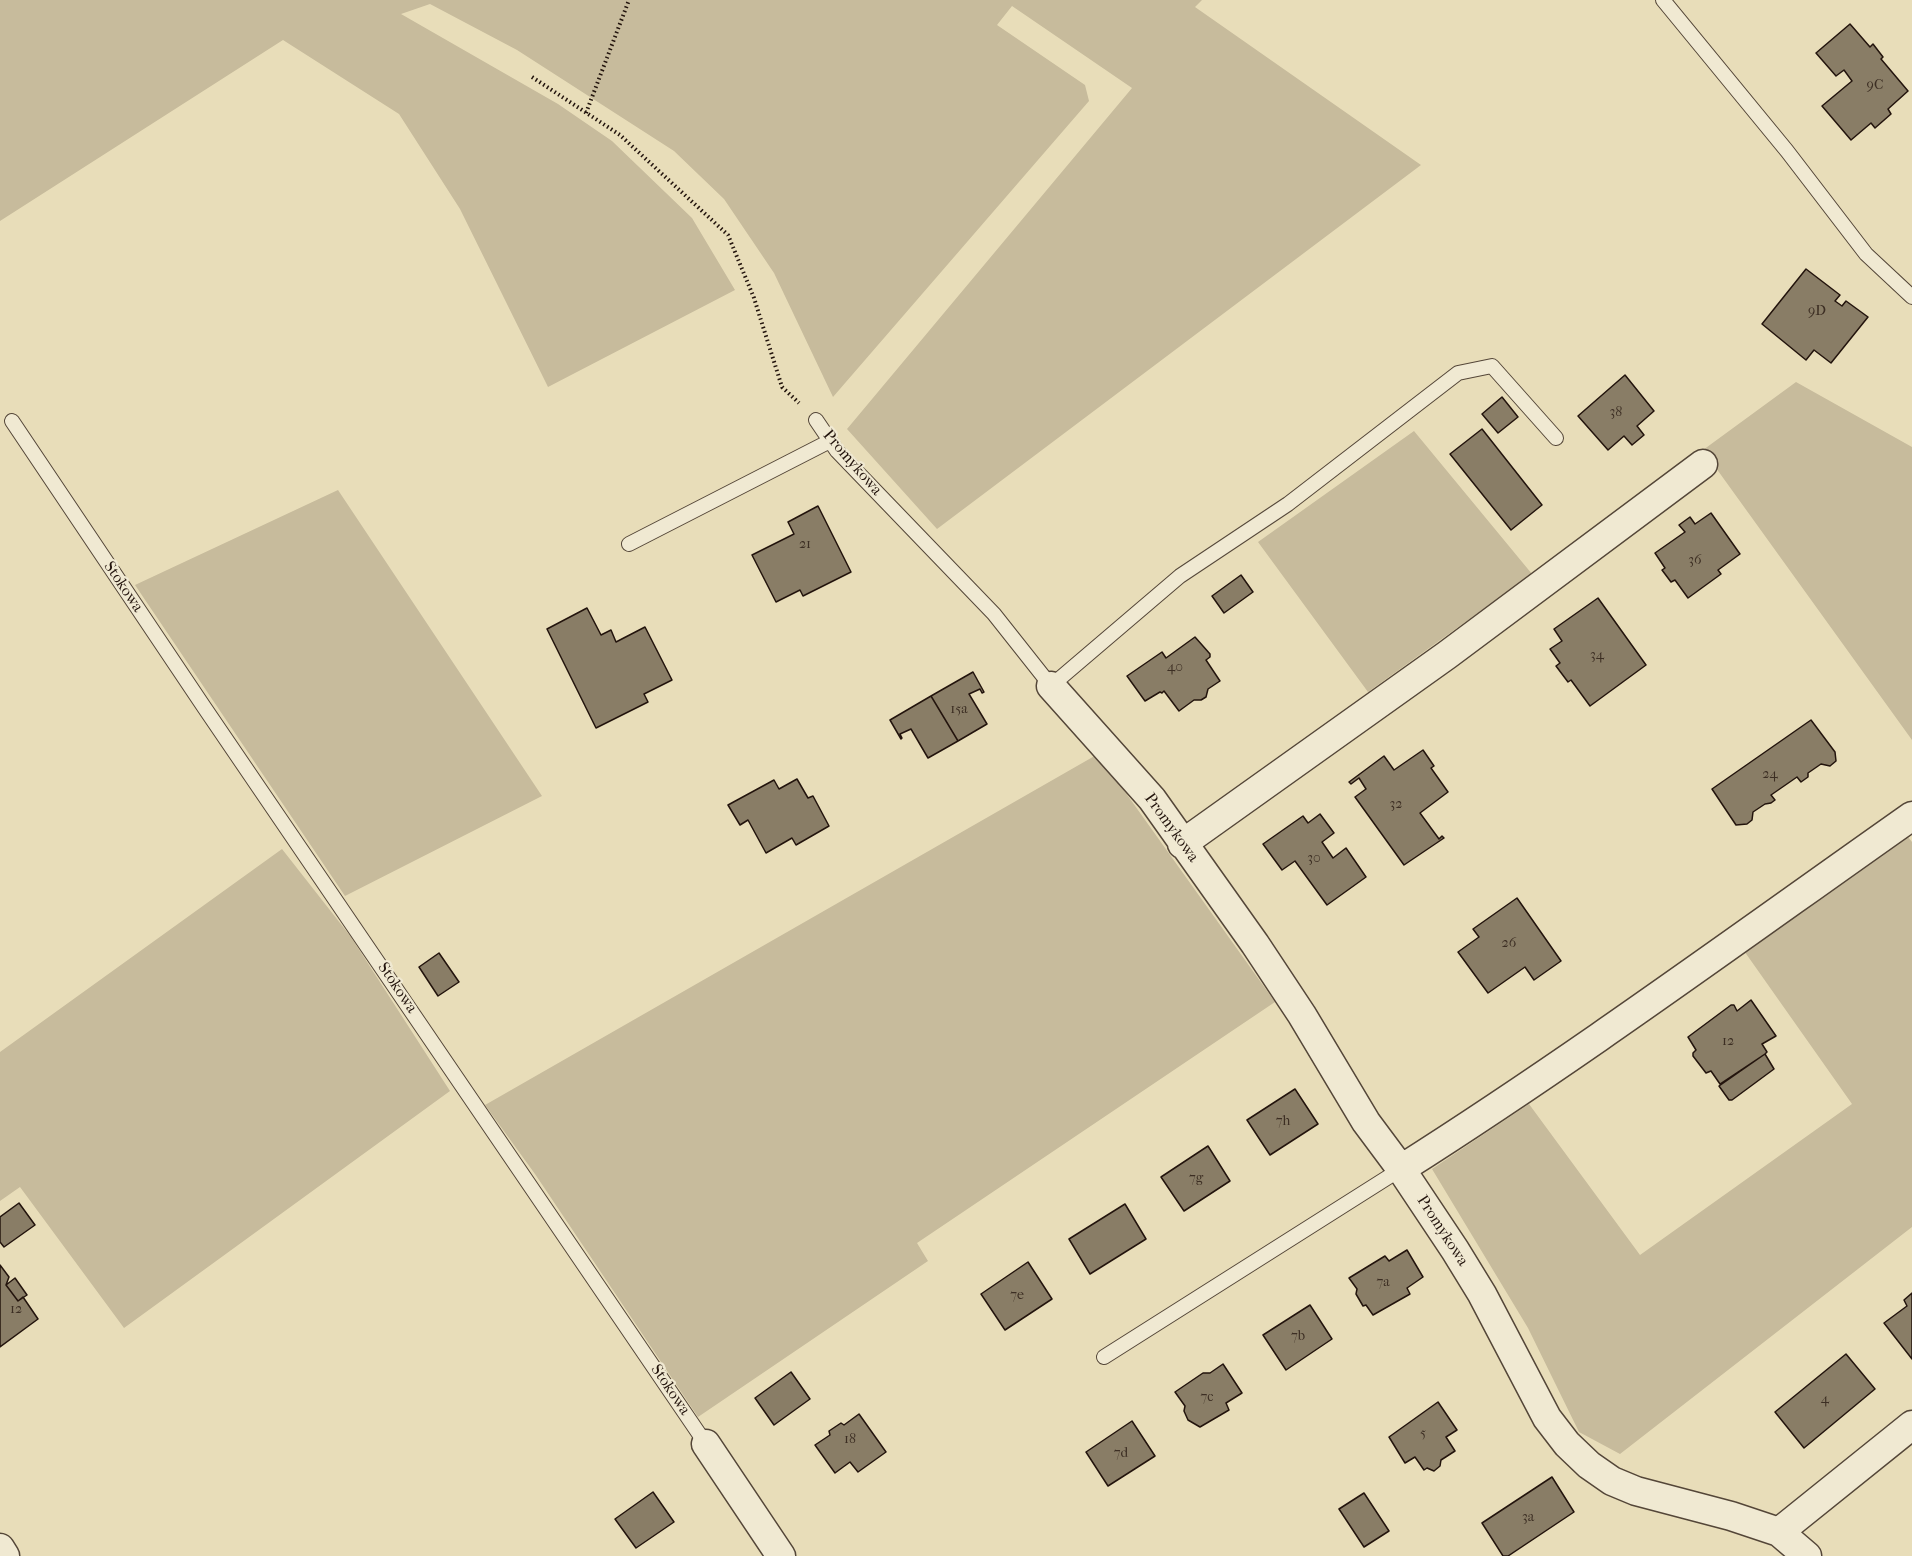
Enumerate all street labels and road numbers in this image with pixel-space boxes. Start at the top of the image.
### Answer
street label: Promykowa [818,426,886,500]
street label: Stokowa [99,558,147,616]
street label: Promykowa [1140,790,1202,866]
street label: Stokowa [373,959,421,1017]
street label: Promykowa [1412,1192,1472,1270]
street label: Stokowa [646,1361,694,1419]

